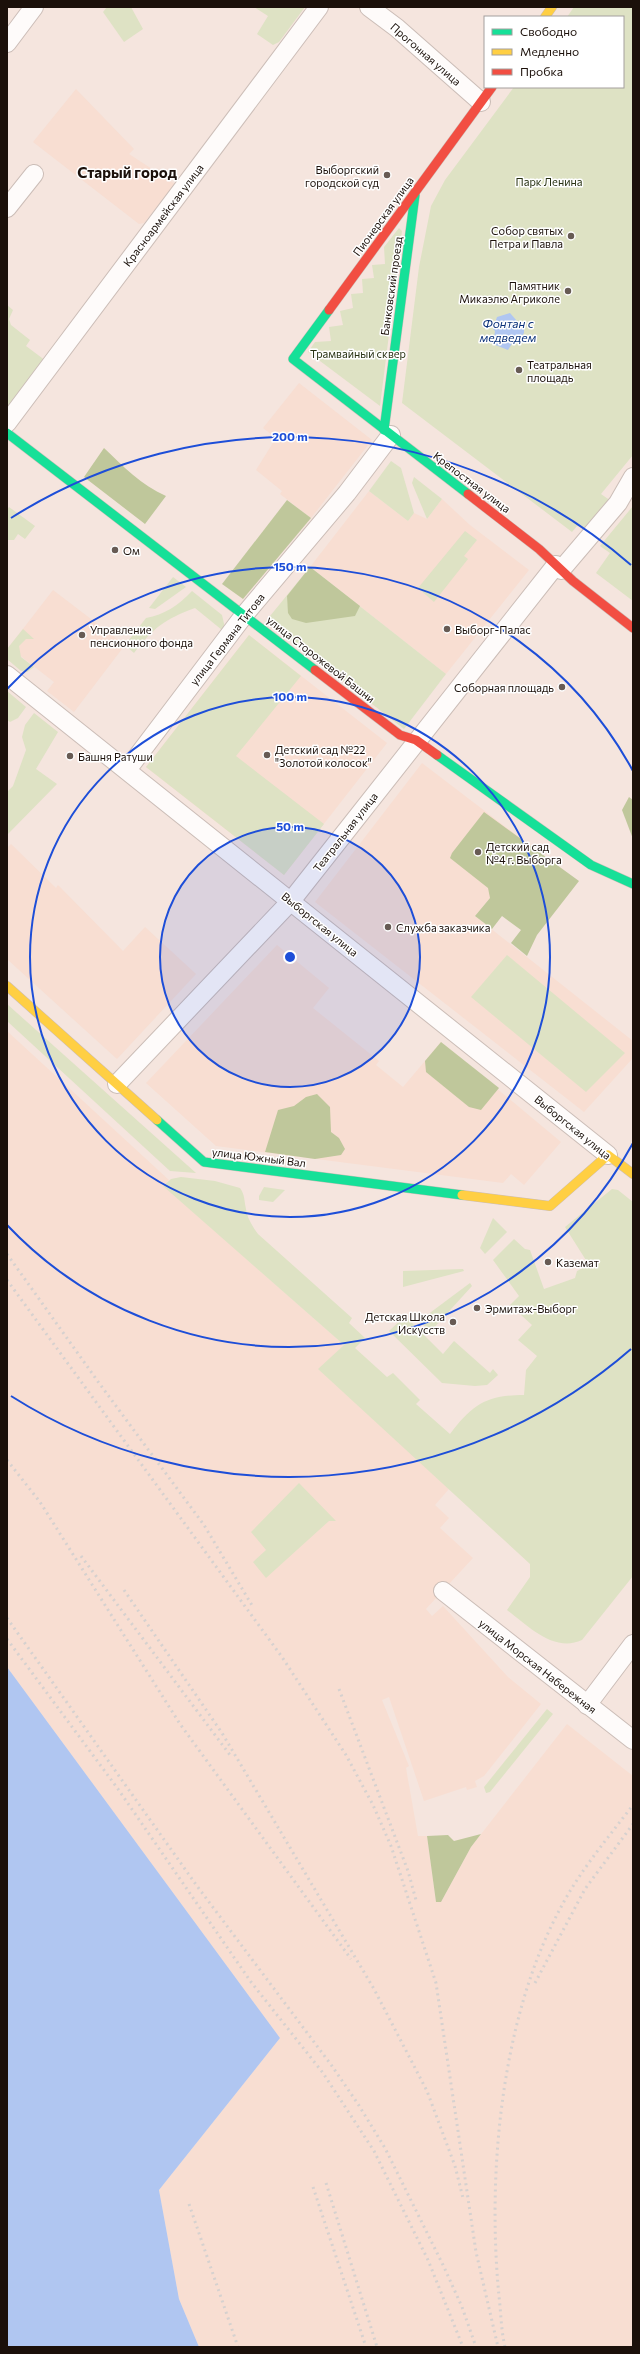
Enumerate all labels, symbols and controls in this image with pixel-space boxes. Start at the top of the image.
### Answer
legend [484,16,624,88]
street label: Прогонная улица [388,20,464,88]
text: Свободно [520,24,577,38]
text: Медленно [520,44,579,58]
text: Пробка [520,64,563,78]
street label: Красноармейская улица [120,161,206,269]
district label: Старый город [77,163,178,181]
place label: Выборгский городской суд [305,163,380,189]
marker: Выборгский городской суд [382,170,392,180]
street label: Пионерская улица [350,174,416,258]
park label: Парк Ленина [516,175,582,188]
place label: Собор святых Петра и Павла [489,224,563,250]
marker: Собор святых Петра и Павла [566,231,576,241]
street label: Банковский проезд [378,235,404,336]
place label: Памятник Микаэлю Агриколе [459,279,560,305]
marker: Памятник Микаэлю Агриколе [563,286,573,296]
water label: Фонтан с медведем [479,316,536,344]
park label: Трамвайный сквер [310,347,406,360]
place label: Театральная площадь [527,358,592,384]
marker: Театральная площадь [514,365,524,375]
text: 200 m [272,429,308,443]
street label: Крепостная улица [431,449,513,515]
place label: Ом [123,544,140,557]
marker: Ом [110,545,120,555]
text: 150 m [273,559,307,573]
street label: улица Германа Титова [187,590,267,688]
street label: улица Сторожевой Башни [264,613,378,705]
place label: Управление пенсионного фонда [90,623,193,649]
place label: Выборг-Палас [455,623,531,636]
marker: Выборг-Палас [442,624,452,634]
marker: Управление пенсионного фонда [77,630,87,640]
place label: Соборная площадь [454,681,554,694]
marker: Соборная площадь [557,682,567,692]
text: 100 m [273,689,307,703]
place label: Детский сад №22 "Золотой колосок" [275,743,372,769]
place label: Башня Ратуши [78,750,153,763]
marker: Детский сад №22 "Золотой колосок" [262,750,272,760]
marker: Башня Ратуши [65,751,75,761]
street label: Театральная улица [310,790,380,874]
text: 50 m [276,819,304,833]
place label: Детский сад №4 г. Выборга [486,840,562,866]
marker: Детский сад №4 г. Выборга [473,847,483,857]
street label: Выборгская улица [279,889,361,959]
place label: Служба заказчика [396,921,490,934]
marker: Служба заказчика [383,922,393,932]
centre of rings [283,950,297,964]
street label: Выборгская улица [532,1092,614,1162]
street label: улица Южный Вал [211,1145,307,1169]
place label: Каземат [556,1256,599,1269]
marker: Каземат [543,1257,553,1267]
place label: Эрмитаж-Выборг [485,1302,577,1315]
marker: Эрмитаж-Выборг [472,1303,482,1313]
place label: Детская Школа Искусств [365,1310,445,1336]
marker: Детская Школа Искусств [448,1317,458,1327]
street label: улица Морская Набережная [477,1616,599,1716]

